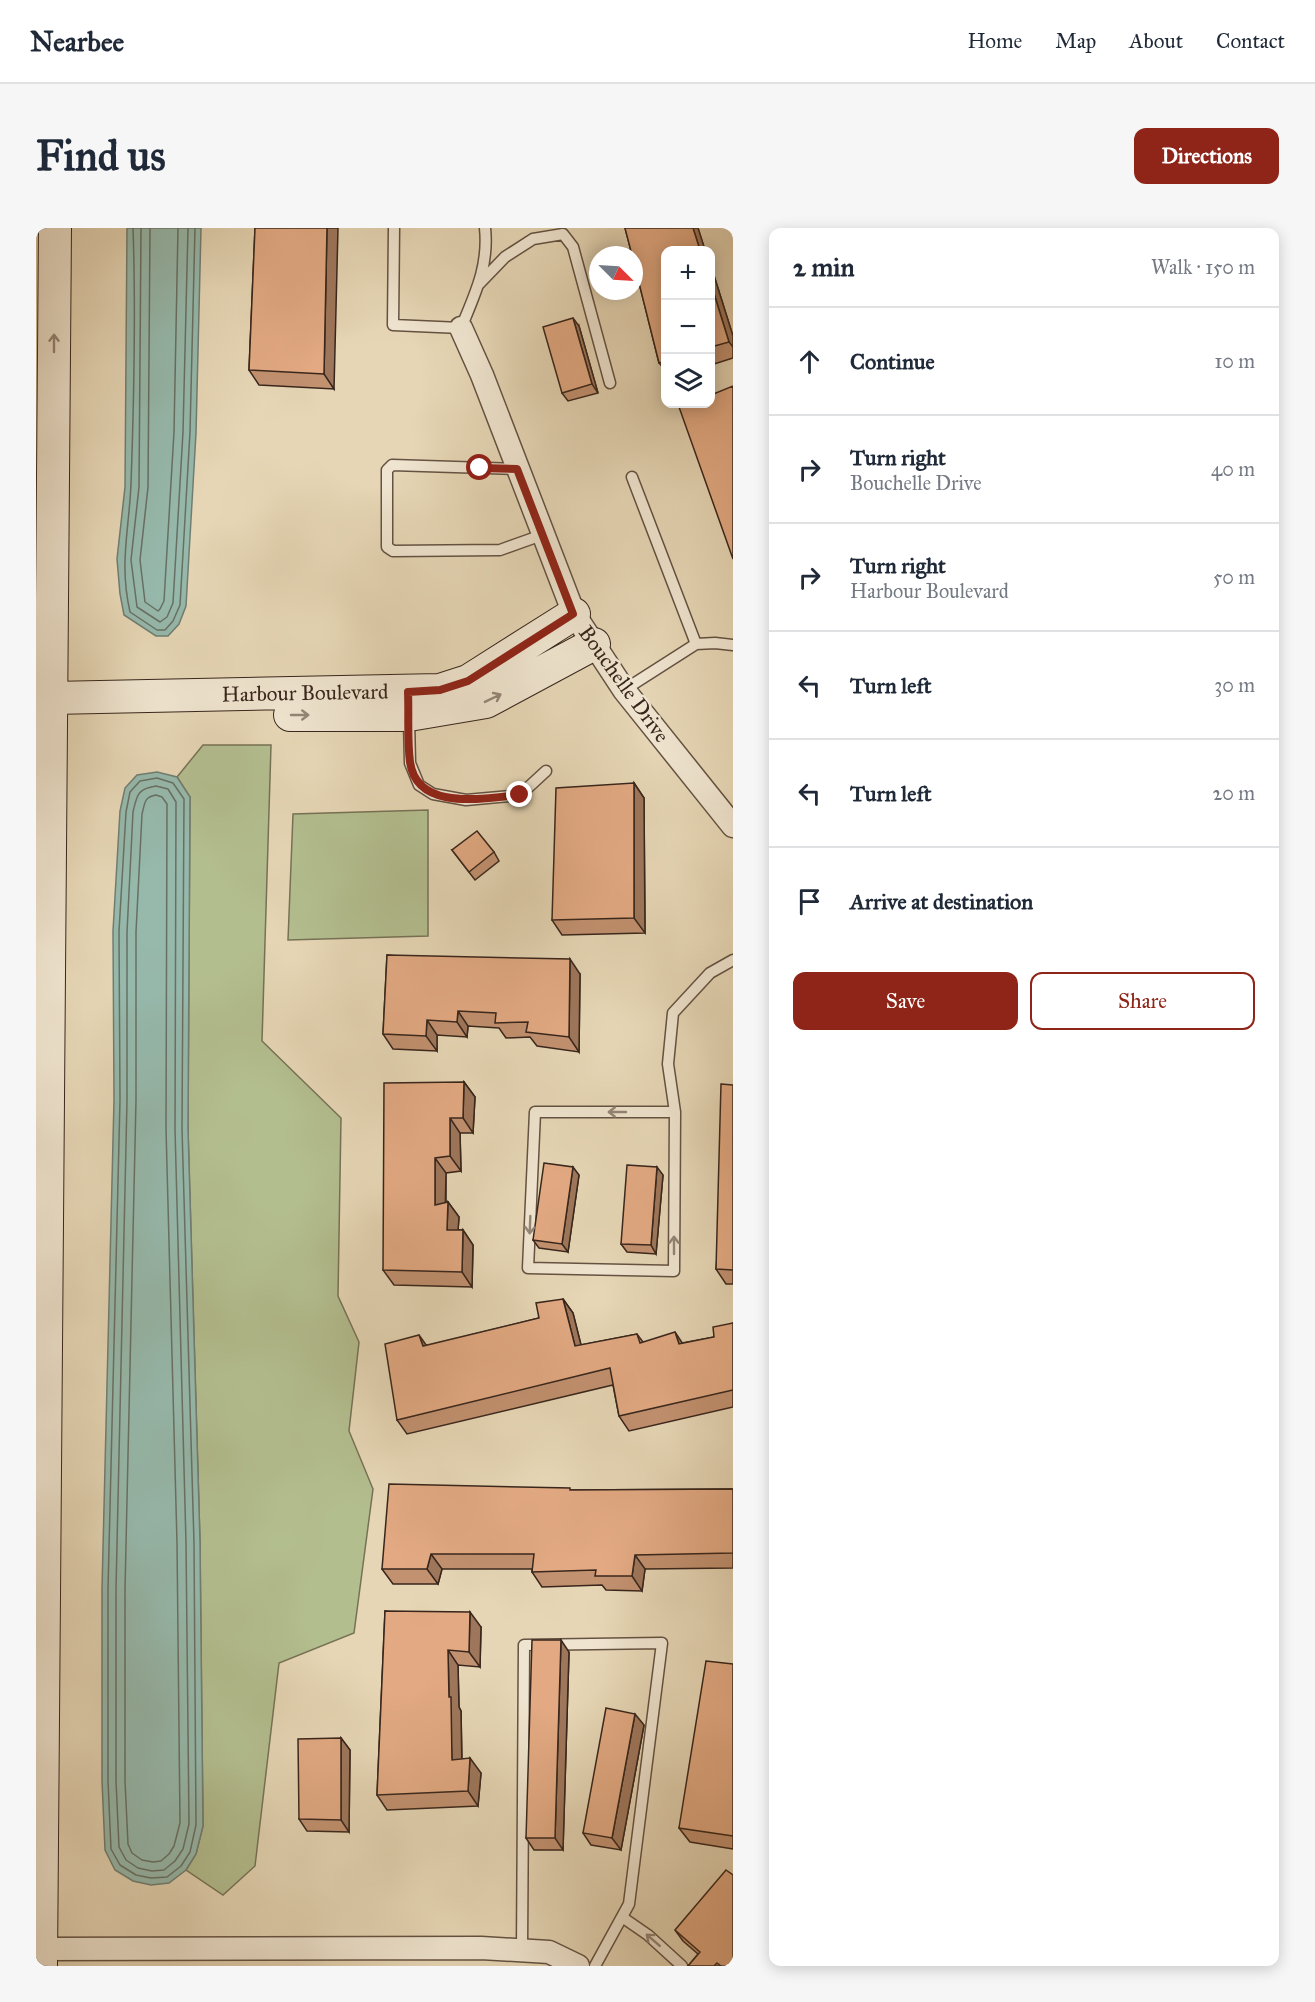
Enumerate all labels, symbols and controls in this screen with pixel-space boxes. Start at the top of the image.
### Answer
text: Nearbee [30,24,124,59]
text: Home [967,28,1022,54]
text: Map [1055,28,1096,54]
text: About [1129,28,1183,54]
text: Contact [1216,28,1285,54]
button: Directions [1134,128,1279,184]
text: Find us [36,130,166,182]
north arrow [589,246,643,300]
map controls [661,246,715,408]
button: + [661,246,715,300]
text: 2 min [793,251,854,283]
text: Walk · 150 m [1151,255,1255,279]
button: − [661,300,715,354]
one-way arrow [48,334,60,354]
icon: ahead [793,345,826,378]
text: Continue [850,348,935,375]
text: 10 m [1214,349,1255,373]
button: layers [661,354,715,408]
text: Turn right [850,444,946,471]
icon: right [793,453,826,486]
route start [466,454,492,480]
text: 40 m [1211,457,1255,481]
text: Bouchelle Drive [850,471,982,495]
text: Turn right [850,552,946,579]
icon: right [793,561,826,594]
text: 50 m [1213,565,1255,589]
text: Harbour Boulevard [850,579,1009,603]
street label: Bouchelle Drive [573,620,675,748]
icon: left [793,669,826,702]
text: Turn left [850,672,932,699]
text: 30 m [1214,673,1255,697]
street label: Harbour Boulevard [221,679,389,707]
one-way arrow [483,692,501,704]
one-way arrow [289,709,309,721]
icon: left [793,777,826,810]
text: Turn left [850,780,932,807]
route end [506,781,532,807]
text: 20 m [1212,781,1255,805]
icon: arrive [793,885,826,918]
text: Arrive at destination [850,888,1033,915]
button: Save [793,972,1018,1030]
button: Share [1030,972,1255,1030]
one-way arrow [607,1106,627,1118]
one-way arrow [524,1214,535,1234]
one-way arrow [668,1235,680,1255]
one-way arrow [646,1933,661,1947]

